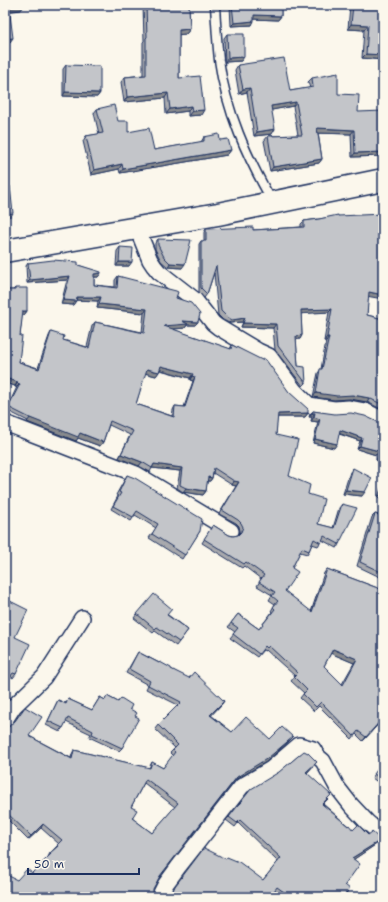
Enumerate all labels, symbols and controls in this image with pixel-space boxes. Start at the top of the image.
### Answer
scale bar [28,850,139,876]
text: 50 m [34,856,64,872]

